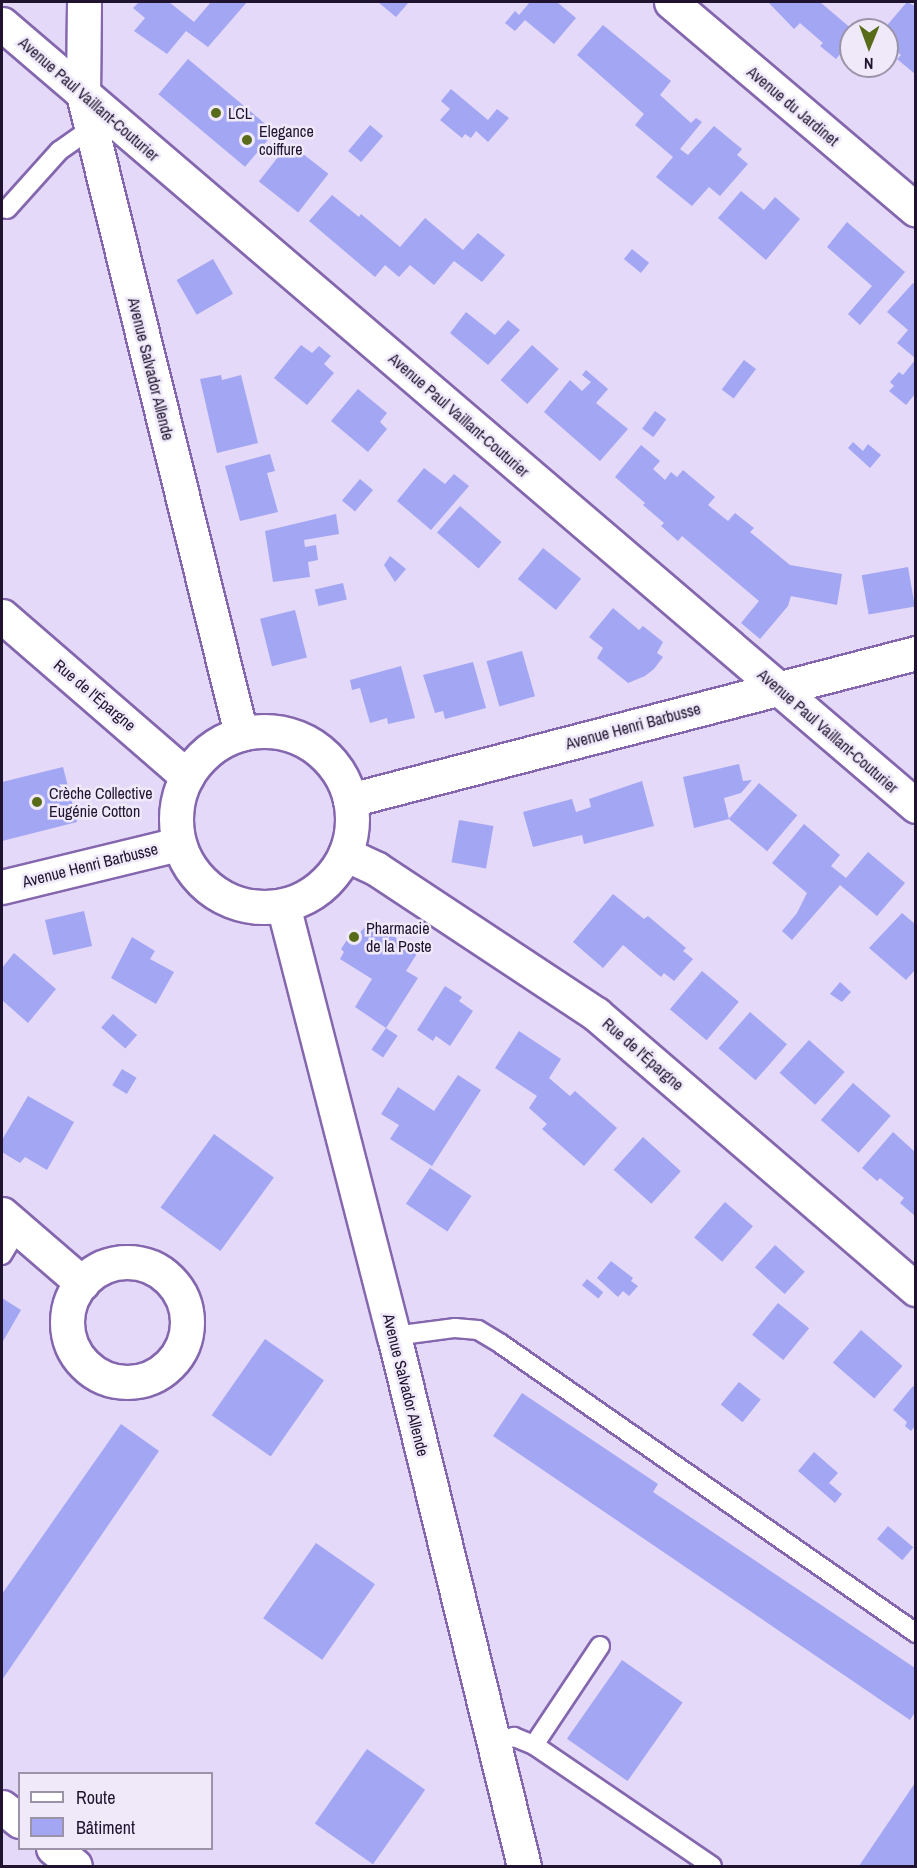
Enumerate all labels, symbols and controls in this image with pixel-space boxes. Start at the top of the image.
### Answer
north arrow [839,18,899,78]
street label: Avenue Paul Vaillant-Couturier [15,33,163,165]
text: N [864,53,874,75]
street label: Avenue du Jardinet [743,62,843,150]
place label: LCL [228,103,252,123]
marker: LCL [209,106,223,120]
place label: Elegance coiffure [259,121,314,159]
marker: Elegance coiffure [240,133,254,147]
street label: Avenue Salvador Allende [124,295,178,443]
street label: Avenue Paul Vaillant-Couturier [385,349,533,481]
street label: Rue de l'Épargne [50,655,140,735]
street label: Avenue Paul Vaillant-Couturier [754,665,902,797]
street label: Avenue Henri Barbusse [563,699,703,753]
place label: Crèche Collective Eugénie Cotton [49,783,153,821]
marker: Crèche Collective Eugénie Cotton [30,795,44,809]
street label: Avenue Henri Barbusse [20,839,160,891]
place label: Pharmacie de la Poste [366,918,432,956]
marker: Pharmacie de la Poste [347,930,361,944]
street label: Rue de l'Épargne [599,1014,687,1094]
street label: Avenue Salvador Allende [379,1311,433,1459]
legend [18,1772,213,1850]
text: Route [76,1785,115,1810]
text: Bâtiment [76,1815,135,1840]

